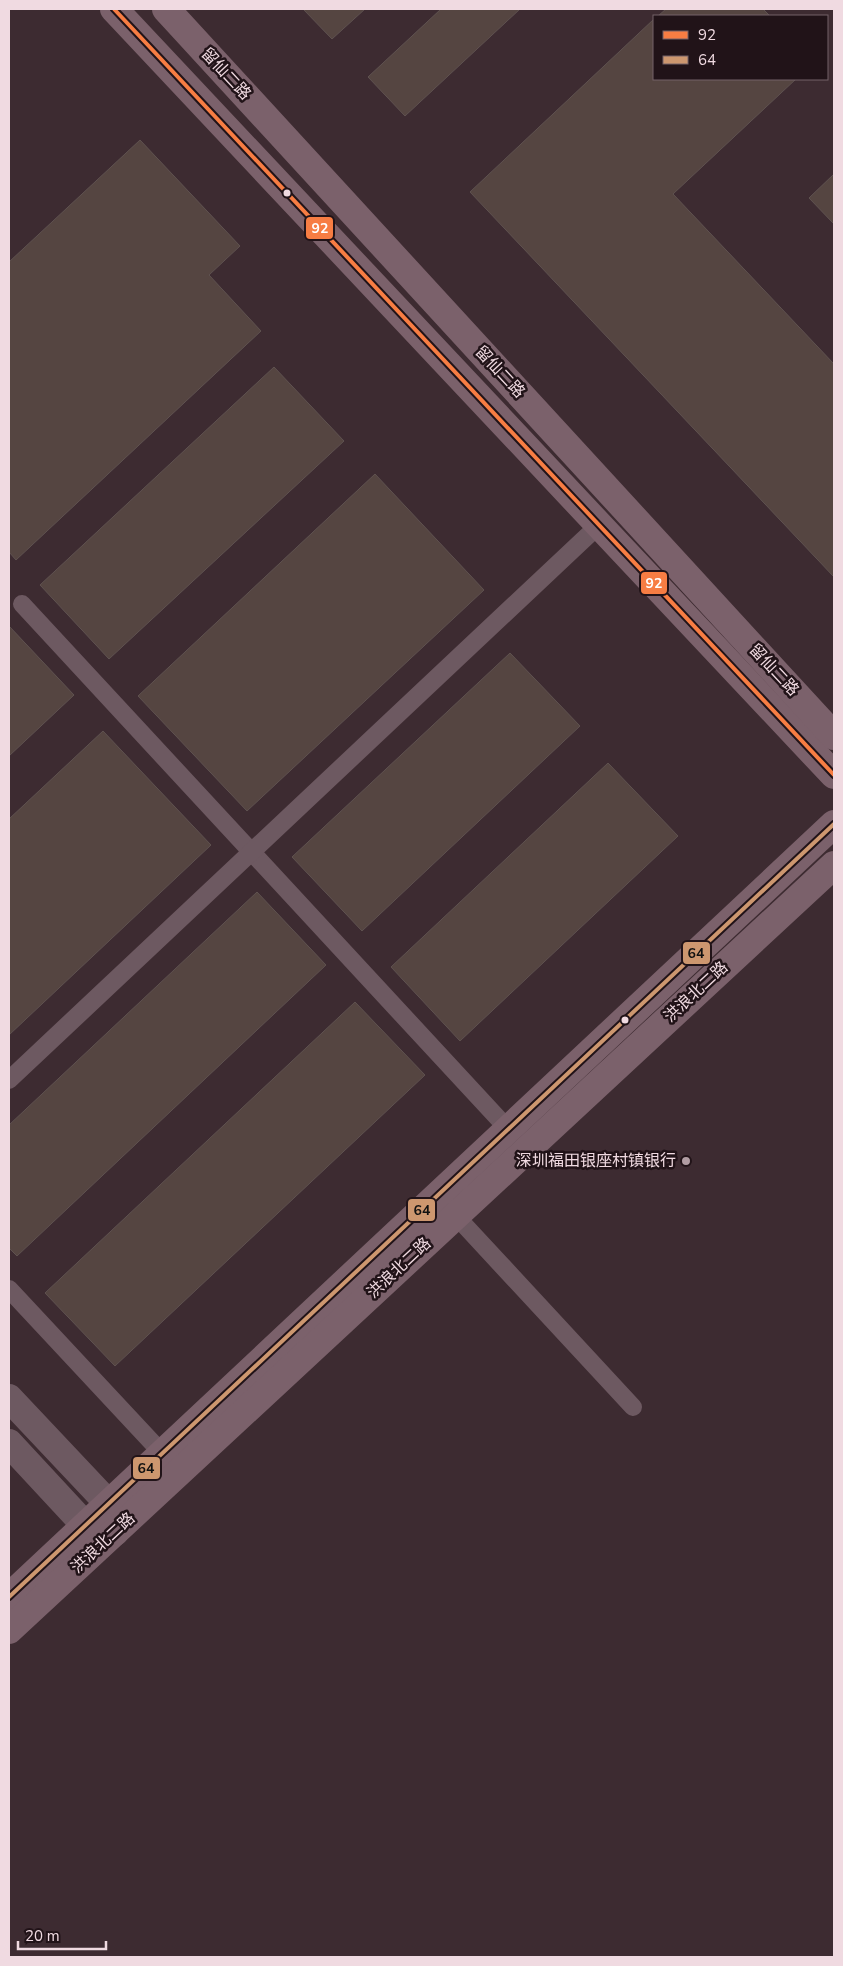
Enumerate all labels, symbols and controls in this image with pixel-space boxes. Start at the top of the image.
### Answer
legend [653,15,828,80]
text: 92 [698,25,716,45]
street label: 留仙二路 [196,43,256,105]
text: 64 [698,50,716,70]
unlabelled marker [282,188,292,198]
line badge: 92 [305,216,334,240]
text: 92 [312,219,328,238]
street label: 留仙二路 [470,341,530,403]
line badge: 92 [640,571,668,595]
text: 92 [646,574,662,593]
street label: 留仙二路 [744,639,804,701]
line badge: 64 [682,941,711,965]
text: 64 [688,944,705,963]
street label: 洪浪北二路 [659,957,733,1027]
unlabelled marker [620,1015,630,1025]
place label: 深圳福田银座村镇银行 [516,1150,676,1172]
marker: 深圳福田银座村镇银行 [680,1155,692,1167]
line badge: 64 [407,1198,436,1222]
text: 64 [414,1201,431,1220]
street label: 洪浪北二路 [362,1233,436,1303]
line badge: 64 [132,1456,161,1480]
text: 64 [138,1459,155,1478]
street label: 洪浪北二路 [66,1508,140,1578]
scale bar [18,1918,105,1950]
text: 20 m [25,1926,60,1946]

